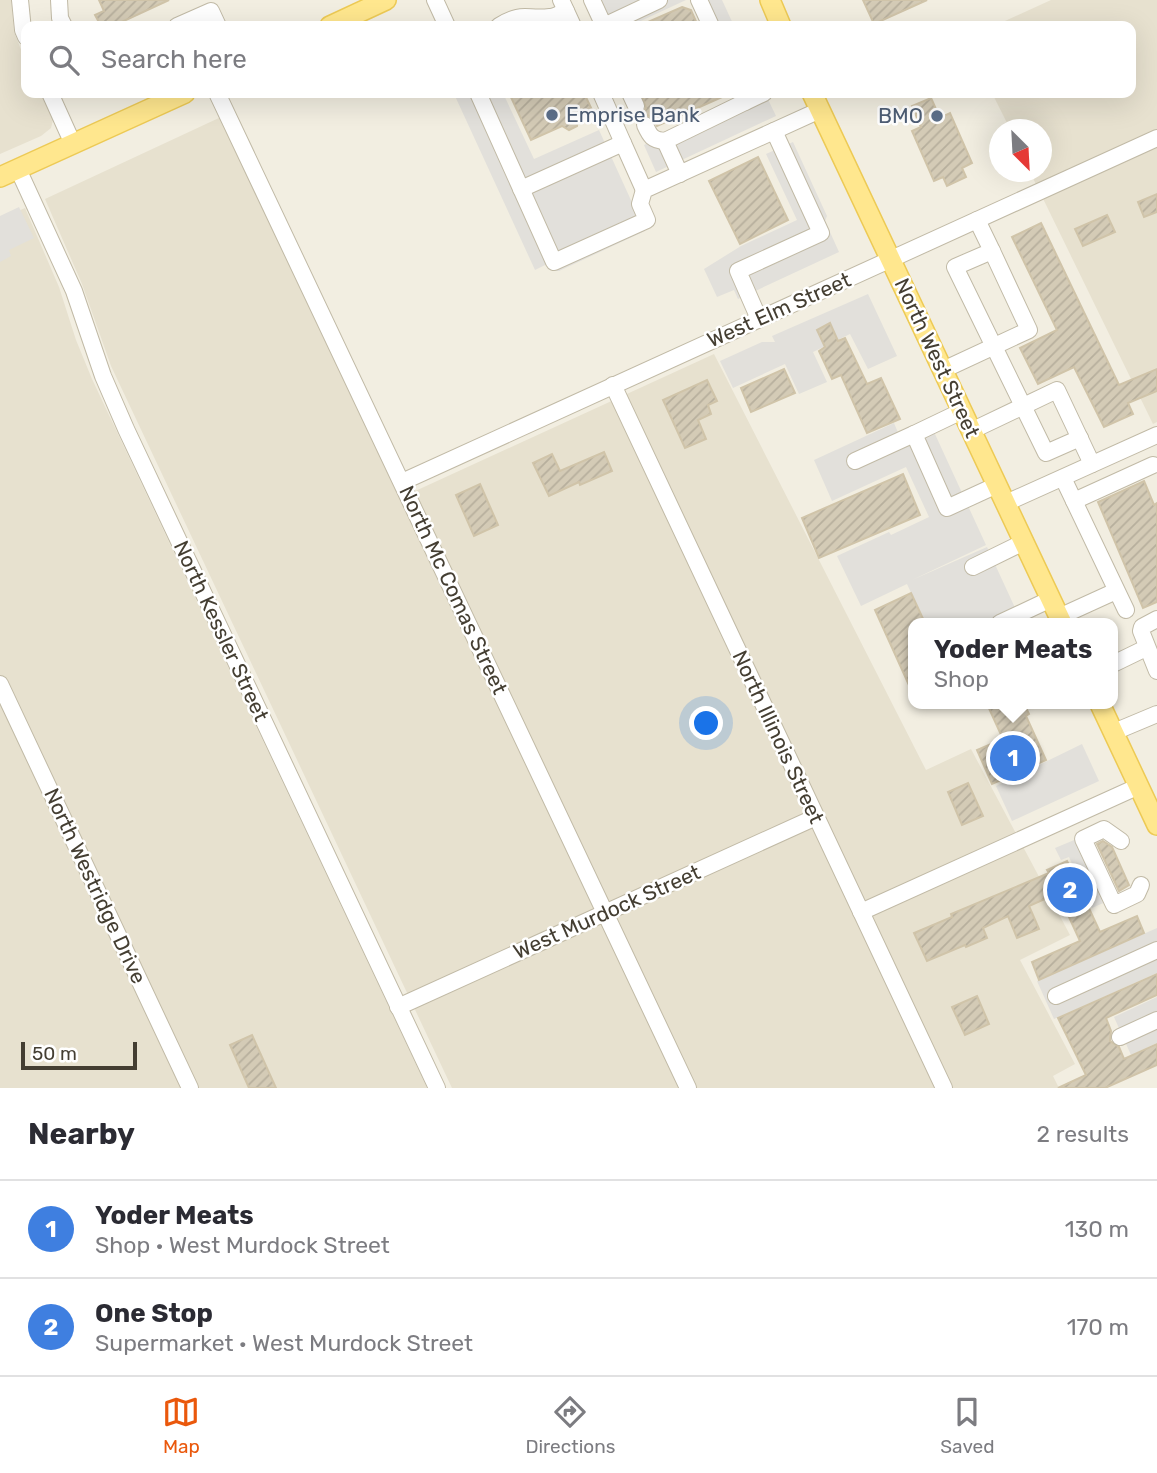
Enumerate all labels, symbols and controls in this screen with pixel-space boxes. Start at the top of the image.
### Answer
search box [21,21,1136,98]
icon: search [45,41,83,79]
text: Search here [101,44,247,75]
place label: Emprise Bank [566,102,700,127]
place label: BMO [878,103,923,128]
marker: Emprise Bank [544,107,560,123]
marker: BMO [929,108,945,124]
north arrow [989,119,1052,182]
street label: West Elm Street [703,267,854,352]
street label: North West Street [889,274,985,442]
street label: North Mc Comas Street [394,482,513,698]
street label: North Kessler Street [169,537,274,725]
popup [908,618,1118,709]
text: Yoder Meats [934,634,1092,665]
street label: North Illinois Street [727,646,830,827]
text: Shop [934,665,989,693]
your location [689,706,723,740]
pin: 1 [990,732,1036,784]
street label: North Westridge Drive [39,784,152,988]
street label: West Murdock Street [509,859,704,964]
pin: 2 [1047,864,1093,916]
scale bar [21,1039,136,1071]
text: 50 m [32,1042,77,1065]
text: Nearby [28,1116,135,1152]
text: 2 results [1037,1120,1129,1148]
text: Yoder Meats [95,1200,254,1231]
text: 1 [45,1215,57,1243]
text: 130 m [1065,1215,1129,1243]
text: Shop · West Murdock Street [95,1231,390,1259]
text: One Stop [95,1298,213,1329]
text: 2 [44,1313,58,1341]
text: 170 m [1067,1313,1129,1341]
text: Supermarket · West Murdock Street [95,1329,473,1357]
tab: Map [162,1393,200,1458]
tab: Directions [525,1393,615,1458]
tab: Saved [940,1393,995,1458]

